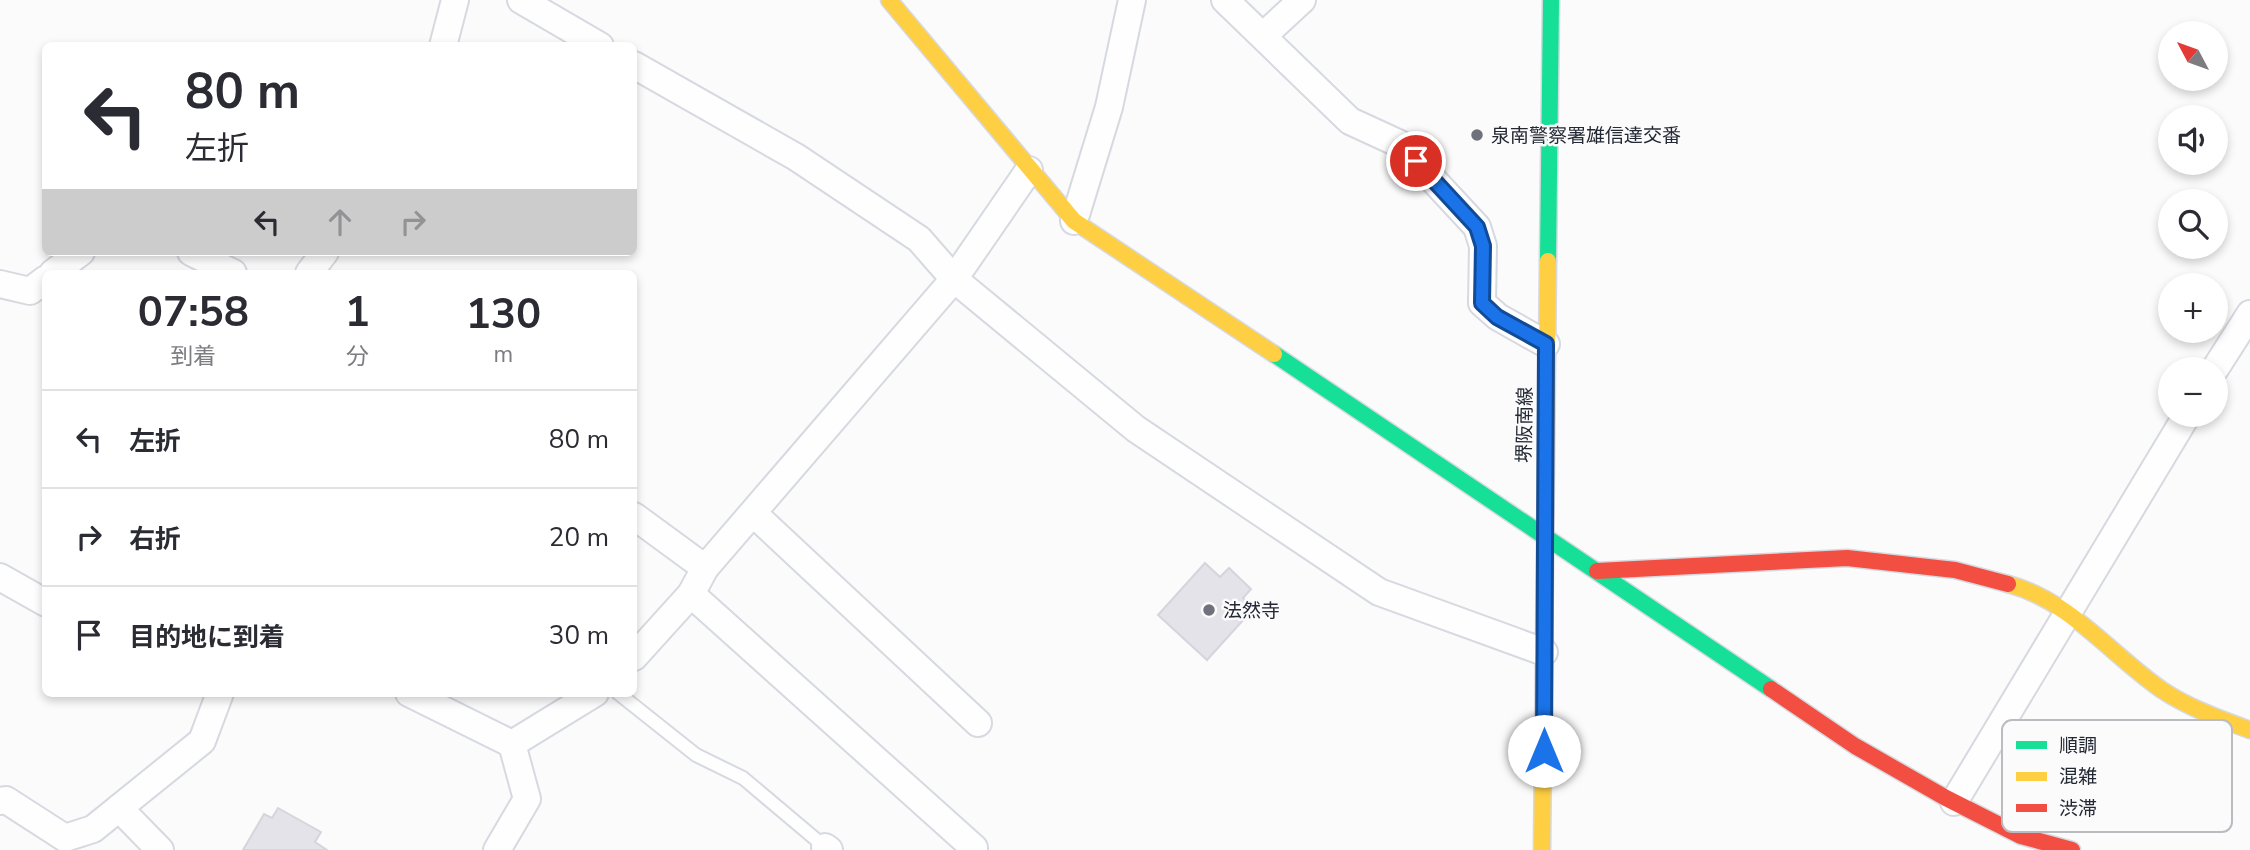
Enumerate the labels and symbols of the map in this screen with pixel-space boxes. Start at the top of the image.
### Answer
north arrow [2158,21,2228,91]
place label: 泉南警察署雄信達交番 [1491,123,1681,149]
marker: 泉南警察署雄信達交番 [1469,127,1485,143]
pin [1386,131,1446,191]
street label: 堺阪南線 [1511,387,1539,463]
place label: 法然寺 [1223,598,1280,624]
marker: 法然寺 [1201,602,1217,618]
position arrow [1507,714,1581,788]
legend [2002,720,2232,832]
text: 順調 [2059,733,2097,759]
text: 混雑 [2059,764,2097,790]
text: 渋滞 [2059,796,2097,822]

